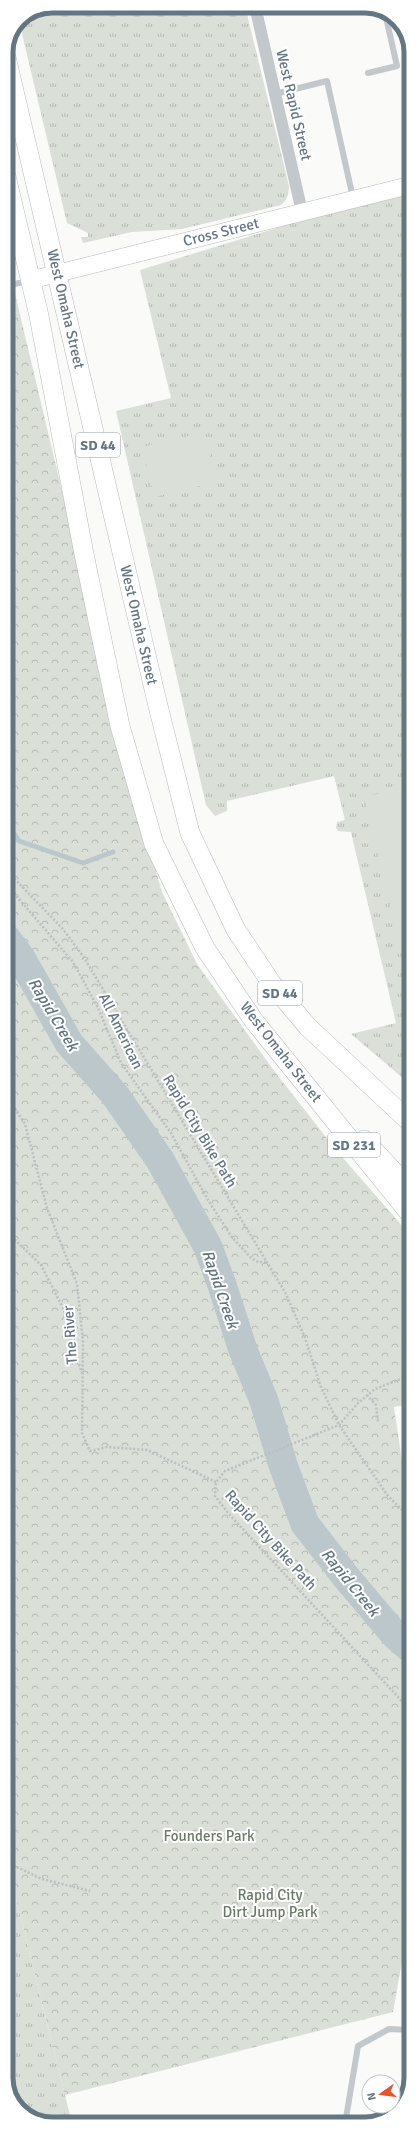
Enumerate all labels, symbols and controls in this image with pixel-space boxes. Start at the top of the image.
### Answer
street label: West Rapid Street [272,48,316,162]
street label: Cross Street [181,214,261,250]
street label: West Omaha Street [43,247,89,371]
road number: SD 44 [76,433,120,457]
street label: West Omaha Street [116,563,162,687]
water label: Rapid Creek [24,974,84,1056]
road number: SD 44 [258,981,302,1005]
street label: All American [95,990,147,1072]
street label: West Omaha Street [236,998,326,1106]
street label: Rapid City Bike Path [159,1071,241,1191]
road number: SD 231 [328,1133,380,1157]
water label: Rapid Creek [197,1247,243,1333]
street label: The River [59,1305,81,1365]
street label: Rapid City Bike Path [221,1486,321,1594]
water label: Rapid Creek [317,1545,385,1622]
park label: Founders Park [163,1827,255,1845]
park label: Rapid City Dirt Jump Park [222,1886,318,1921]
north arrow [361,2074,401,2114]
text: N [365,2091,379,2102]

